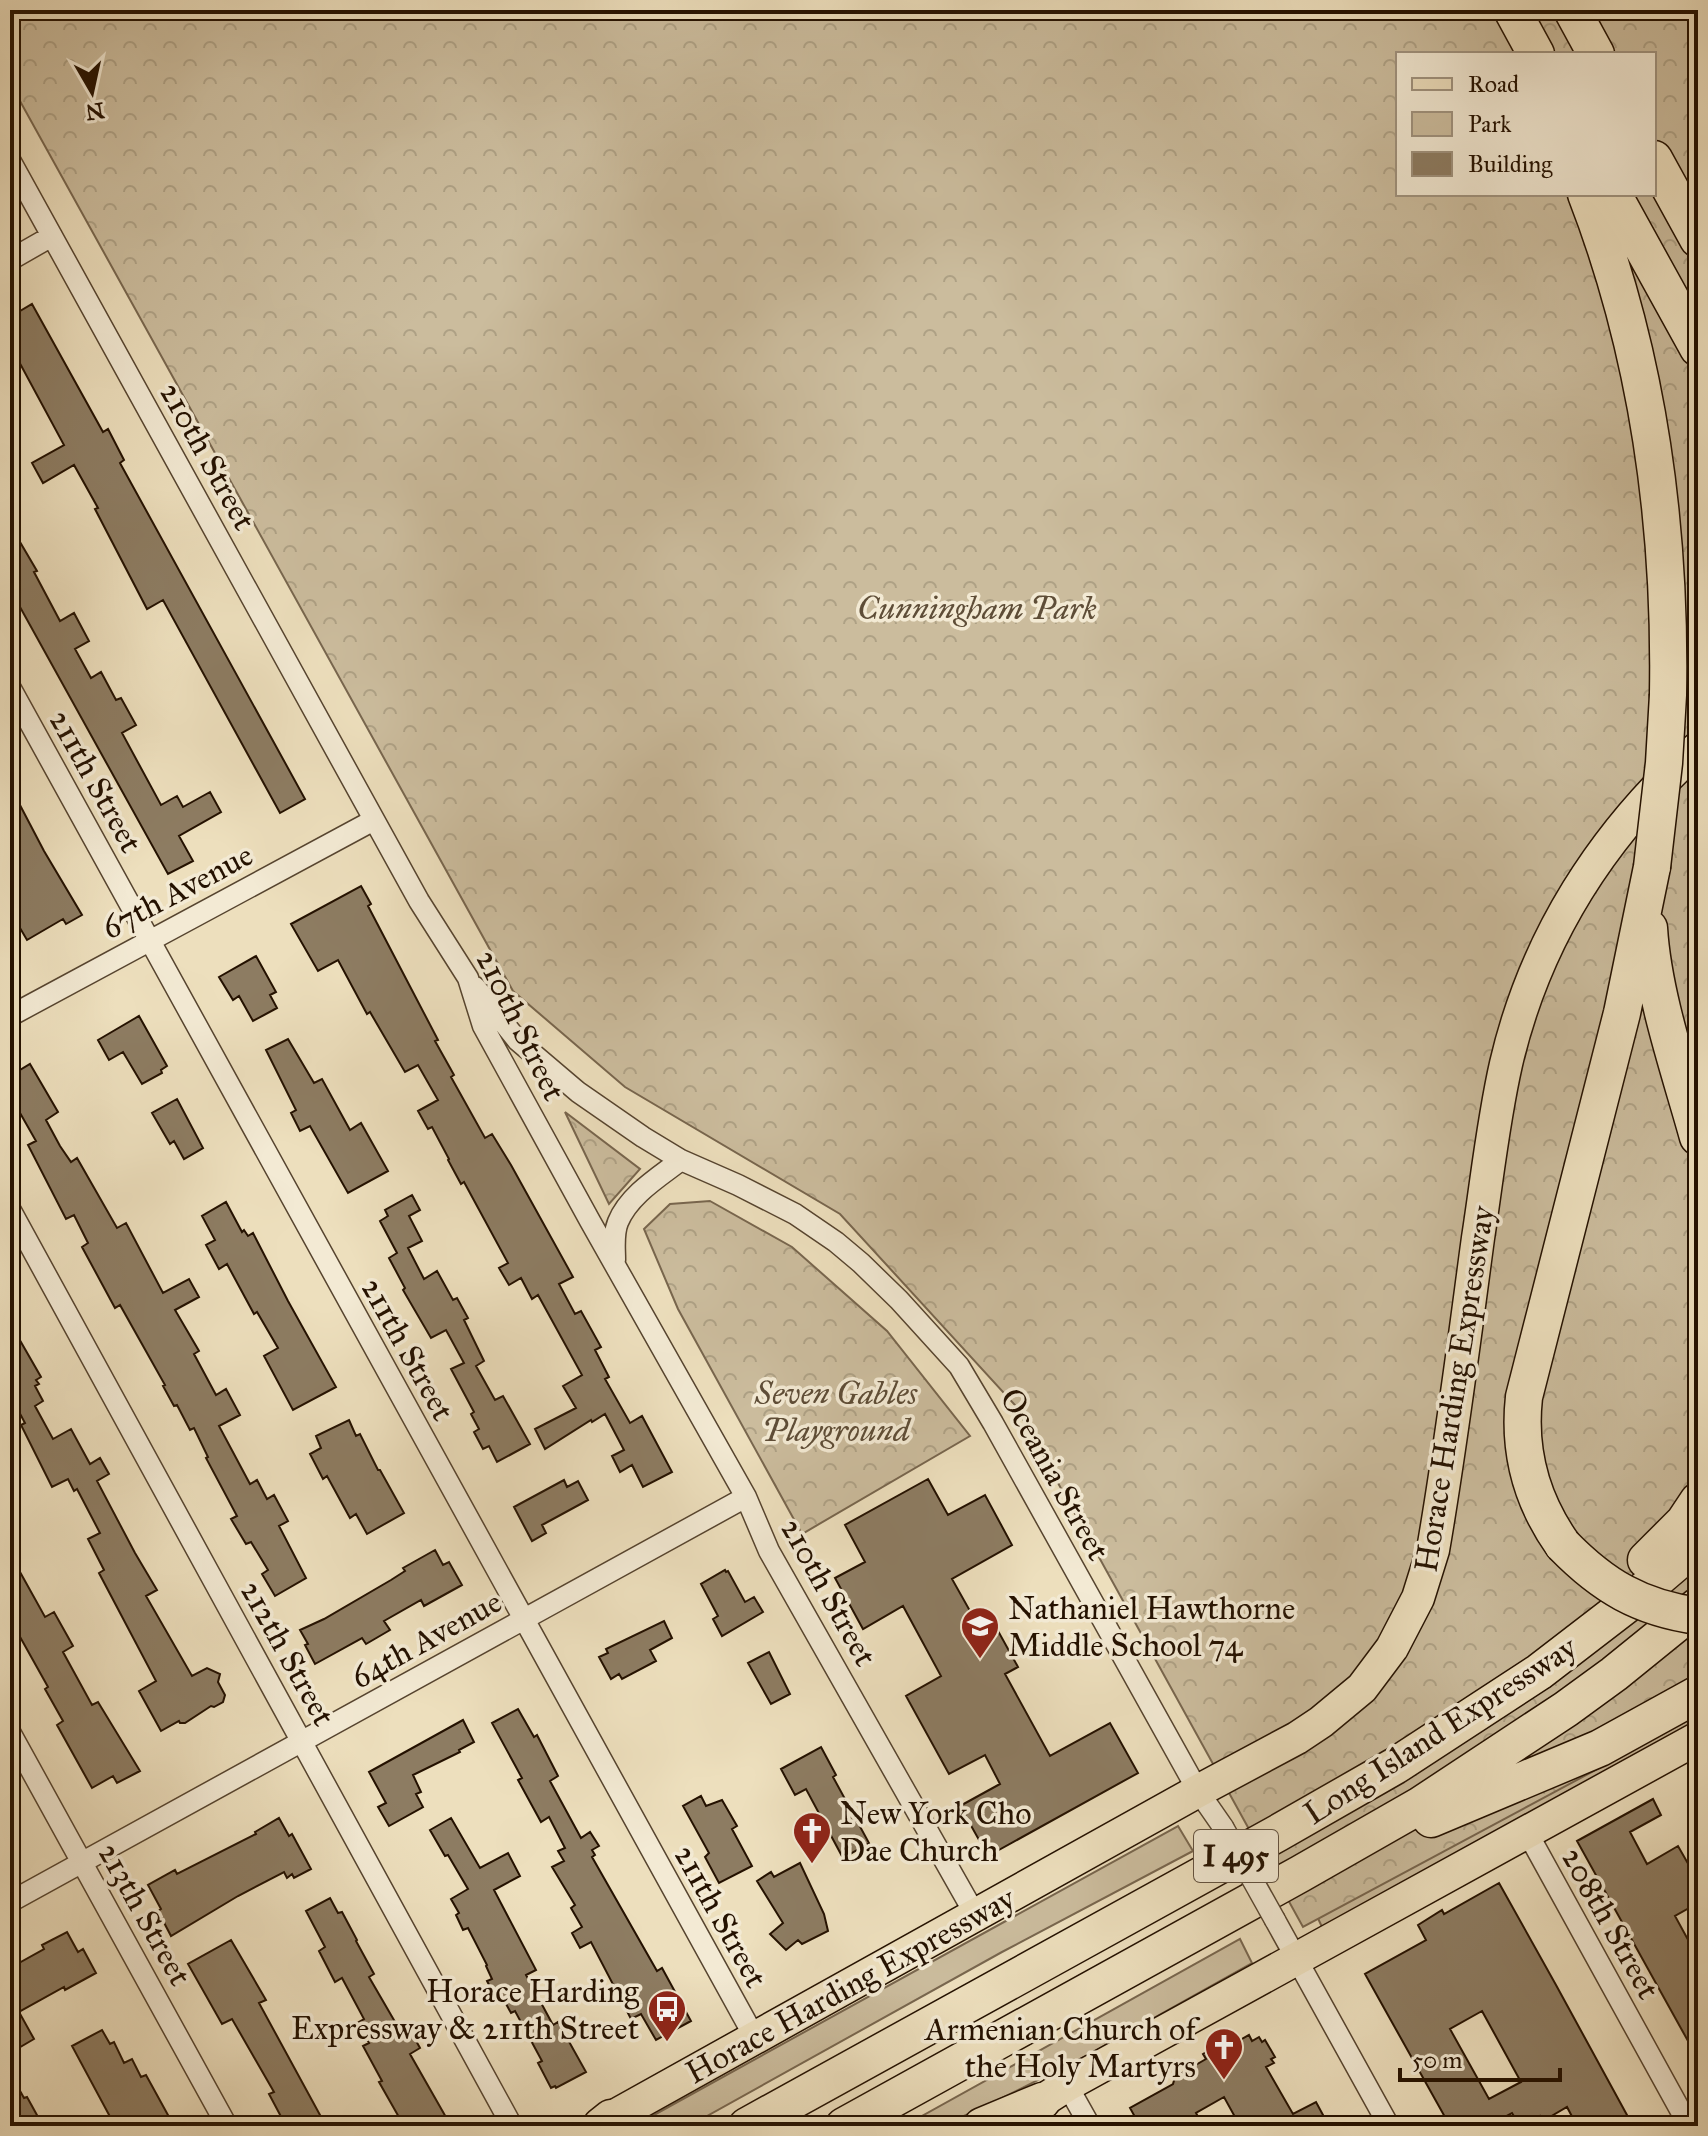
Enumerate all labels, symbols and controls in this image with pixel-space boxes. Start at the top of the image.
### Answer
north arrow [52,52,132,132]
legend [1396,52,1656,196]
text: Road [1468,69,1519,99]
text: N [83,96,106,126]
text: Park [1468,109,1512,139]
text: Building [1468,149,1553,179]
street label: 210th Street [151,376,264,537]
park label: Cunningham Park [857,589,1097,628]
street label: 211th Street [41,703,151,859]
street label: 67th Avenue [95,835,259,948]
street label: 210th Street [467,944,574,1107]
street label: Horace Harding Expressway [1406,1202,1503,1575]
street label: 211th Street [353,1271,463,1427]
park label: Seven Gables Playground [754,1374,918,1450]
street label: Oceania Street [991,1381,1118,1567]
street label: 210th Street [772,1512,885,1673]
street label: 212th Street [232,1574,343,1733]
street label: 64th Avenue [344,1582,508,1697]
place label: Nathaniel Hawthorne Middle School 74 [1008,1589,1295,1665]
school or university icon: Nathaniel Hawthorne Middle School 74 [959,1605,1001,1660]
street label: Long Island Expressway [1297,1627,1585,1833]
place label: New York Cho Dae Church [840,1794,1032,1870]
church icon: New York Cho Dae Church [791,1810,833,1865]
road number: I 495 [1194,1830,1278,1882]
street label: 213th Street [90,1836,200,1992]
street label: 211th Street [666,1838,776,1994]
street label: 208th Street [1553,1841,1668,2006]
street label: Horace Harding Expressway [679,1878,1022,2092]
place label: Horace Harding Expressway & 211th Street [291,1972,640,2048]
bus stop icon: Horace Harding Expressway & 211th Street [646,1988,688,2043]
place label: Armenian Church of the Holy Martyrs [923,2010,1201,2086]
church icon: Armenian Church of the Holy Martyrs [1203,2026,1245,2081]
scale bar [1400,2032,1560,2082]
text: 50 m [1412,2045,1462,2075]

